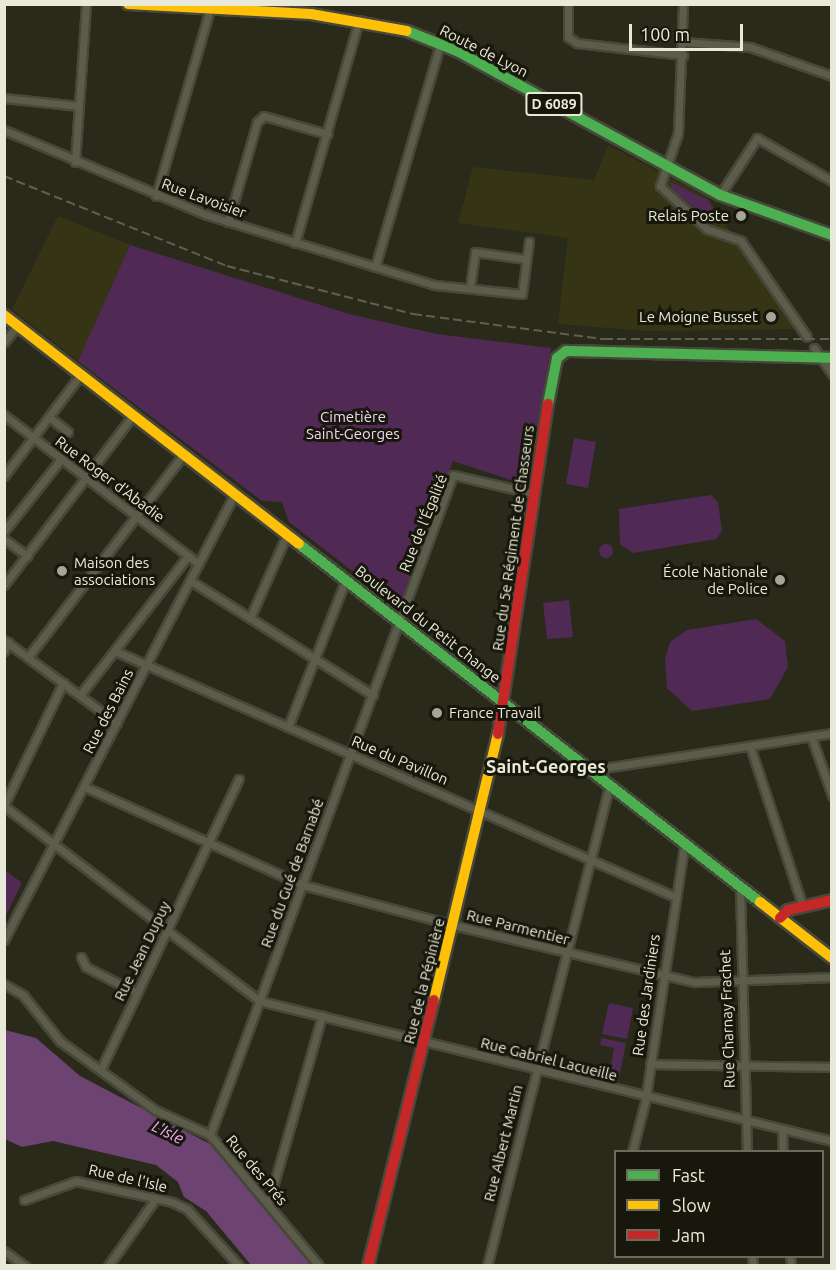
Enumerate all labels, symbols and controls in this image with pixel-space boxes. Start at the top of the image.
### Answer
scale bar [632,12,746,50]
street label: Route de Lyon [437,21,531,81]
text: 100 m [640,24,690,44]
road number: D 6089 [524,93,584,115]
street label: Rue Lavoisier [159,174,249,222]
place label: Relais Poste [648,207,729,225]
marker: Relais Poste [734,209,748,223]
place label: Le Moigne Busset [639,308,758,326]
marker: Le Moigne Busset [762,308,780,326]
park label: Cimetière Saint-Georges [306,407,400,442]
street label: Rue du 5e Régiment de Chasseurs [488,424,538,652]
street label: Rue Roger d'Abadie [52,432,168,526]
street label: Rue de l'Égalité [395,471,451,575]
place label: Maison des associations [74,553,155,588]
street label: Boulevard du Petit Change [352,562,504,686]
place label: École Nationale de Police [663,562,768,597]
marker: Maison des associations [55,564,69,578]
marker: École Nationale de Police [773,573,787,587]
street label: Rue des Bains [79,666,137,756]
place label: France Travail [449,704,541,722]
marker: France Travail [430,706,444,720]
street label: Rue du Pavillon [349,732,451,788]
district label: Saint-Georges [486,755,606,777]
street label: Rue du Gué de Barnabé [257,796,327,950]
street label: Rue Jean Dupuy [110,898,174,1004]
street label: Rue Parmentier [465,906,571,948]
street label: Rue de la Pépinière [400,916,448,1046]
street label: Rue des Jardiniers [629,933,663,1057]
street label: Rue Charnay Frachet [716,950,738,1088]
street label: Rue Gabriel Lacueille [479,1033,619,1085]
street label: Rue Albert Martin [480,1083,526,1203]
water label: L'Isle [149,1116,187,1148]
street label: Rue des Prés [222,1131,292,1209]
legend [614,1150,824,1258]
street label: Rue de l'Isle [87,1160,169,1196]
text: Fast [672,1165,705,1185]
text: Slow [672,1195,711,1215]
text: Jam [672,1225,706,1245]

